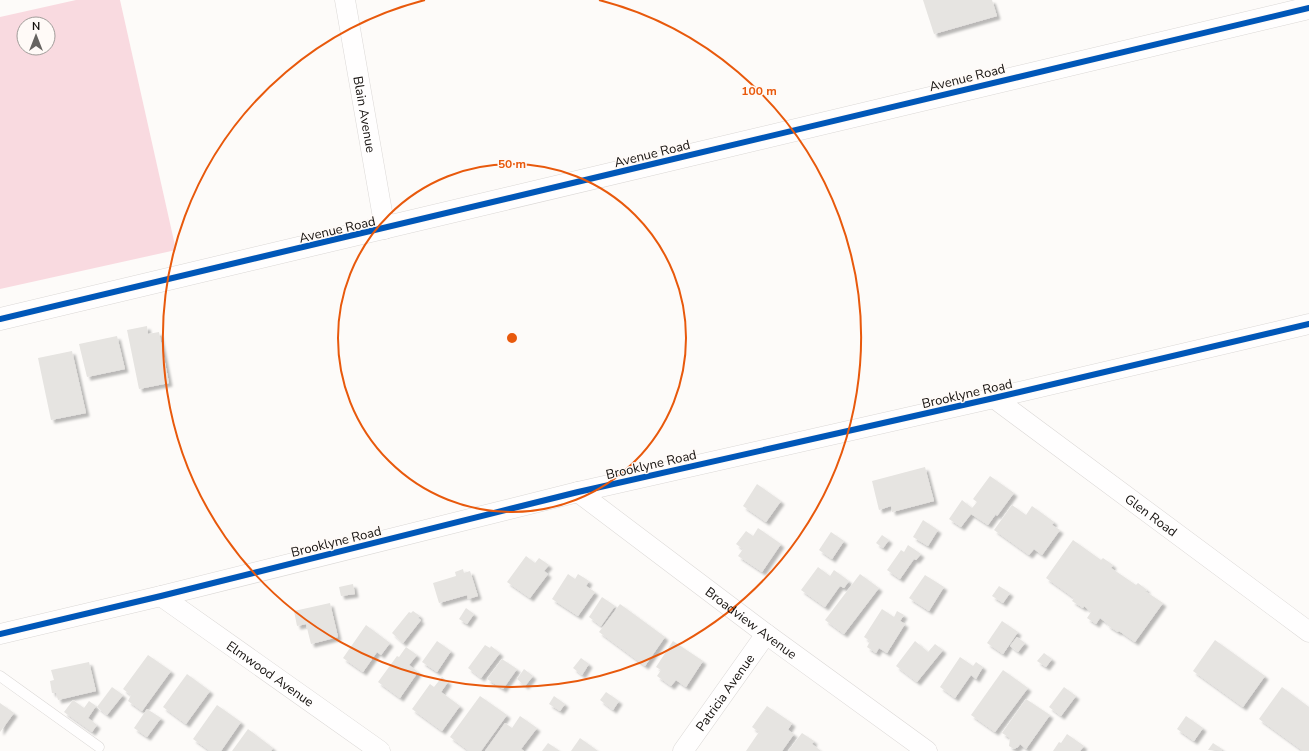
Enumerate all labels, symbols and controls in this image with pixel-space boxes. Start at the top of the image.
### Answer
north arrow [16,16,56,56]
text: N [32,19,40,34]
street label: Avenue Road [927,60,1007,96]
street label: Blain Avenue [348,75,380,154]
text: 100 m [741,83,777,99]
street label: Avenue Road [612,136,692,172]
text: 50 m [498,156,526,172]
street label: Avenue Road [297,212,377,247]
centre of rings [505,331,519,345]
street label: Brooklyne Road [920,375,1014,413]
street label: Brooklyne Road [604,446,698,484]
street label: Glen Road [1121,490,1181,541]
street label: Brooklyne Road [289,522,383,562]
street label: Broadview Avenue [701,583,800,664]
street label: Elmwood Avenue [223,637,317,711]
street label: Patricia Avenue [692,651,759,735]

